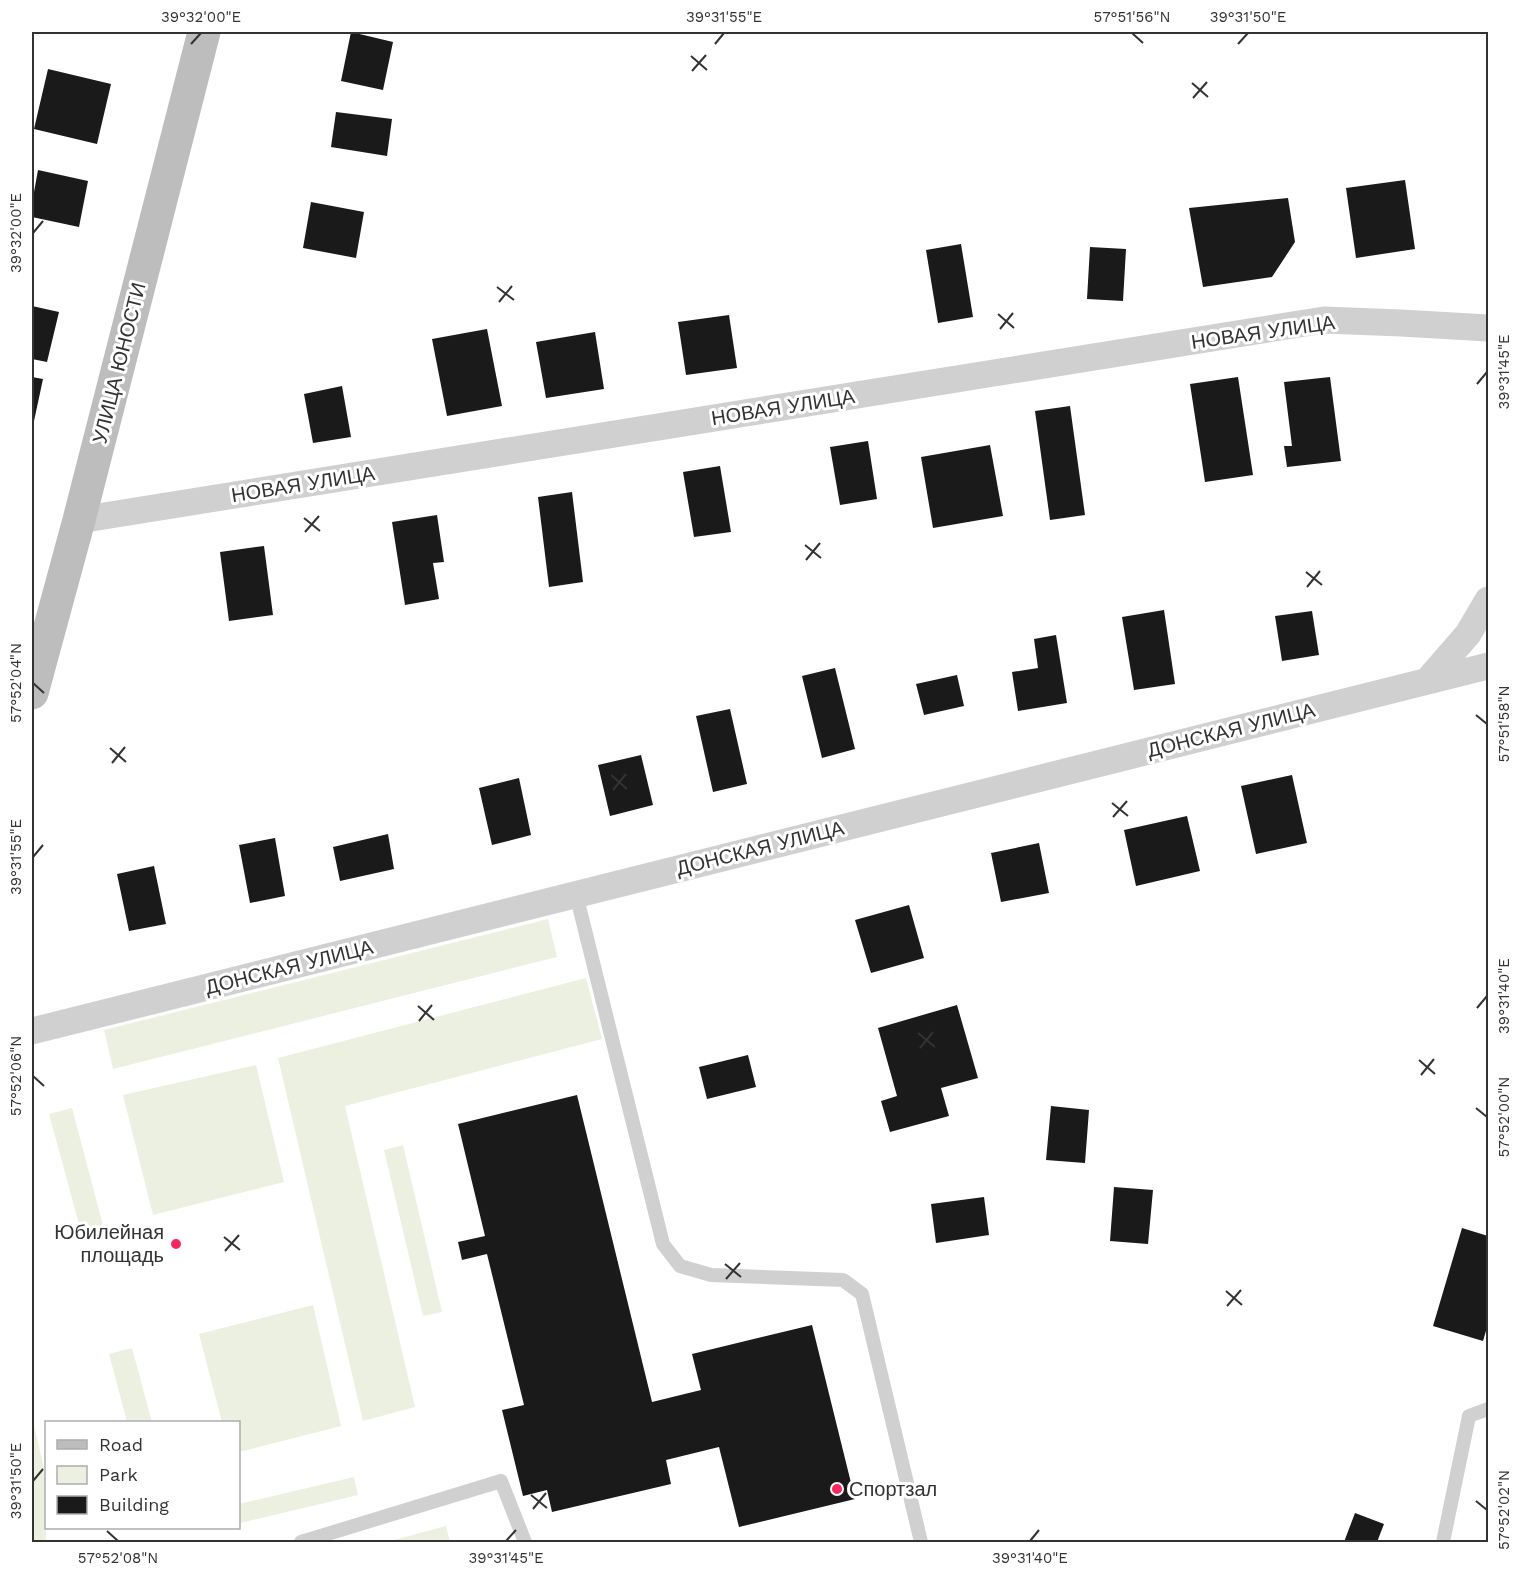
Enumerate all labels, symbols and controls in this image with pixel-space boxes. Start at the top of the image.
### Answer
text: 39°32'00"E [161,8,241,26]
text: 39°31'55"E [686,8,762,26]
text: 57°51'56"N [1093,8,1171,26]
text: 39°31'50"E [1210,8,1286,26]
text: 39°32'00"E [7,193,25,273]
street label: УЛИЦА ЮНОСТИ [87,280,151,446]
street label: НОВАЯ УЛИЦА [1190,310,1337,354]
text: 39°31'45"E [1495,334,1513,410]
street label: НОВАЯ УЛИЦА [710,384,857,430]
street label: НОВАЯ УЛИЦА [230,461,377,507]
text: 57°52'04"N [7,643,25,723]
text: 57°51'58"N [1495,685,1513,763]
street label: ДОНСКАЯ УЛИЦА [1145,697,1318,762]
street label: ДОНСКАЯ УЛИЦА [674,815,847,880]
text: 39°31'55"E [7,819,25,895]
street label: ДОНСКАЯ УЛИЦА [203,934,376,999]
text: 39°31'40"E [1495,958,1513,1034]
text: 57°52'06"N [7,1036,25,1116]
text: 57°52'00"N [1495,1077,1513,1157]
place label: Юбилейная площадь [54,1220,164,1267]
marker: Юбилейная площадь [169,1237,183,1251]
legend [45,1421,240,1529]
text: Road [99,1434,143,1455]
text: 39°31'50"E [7,1443,25,1519]
text: Park [99,1464,138,1485]
text: 57°52'02"N [1495,1470,1513,1550]
place label: Спортзал [849,1477,937,1501]
marker: Спортзал [830,1482,844,1496]
text: Building [99,1494,169,1515]
text: 57°52'08"N [78,1549,158,1567]
text: 39°31'45"E [468,1549,544,1567]
text: 39°31'40"E [992,1549,1068,1567]

